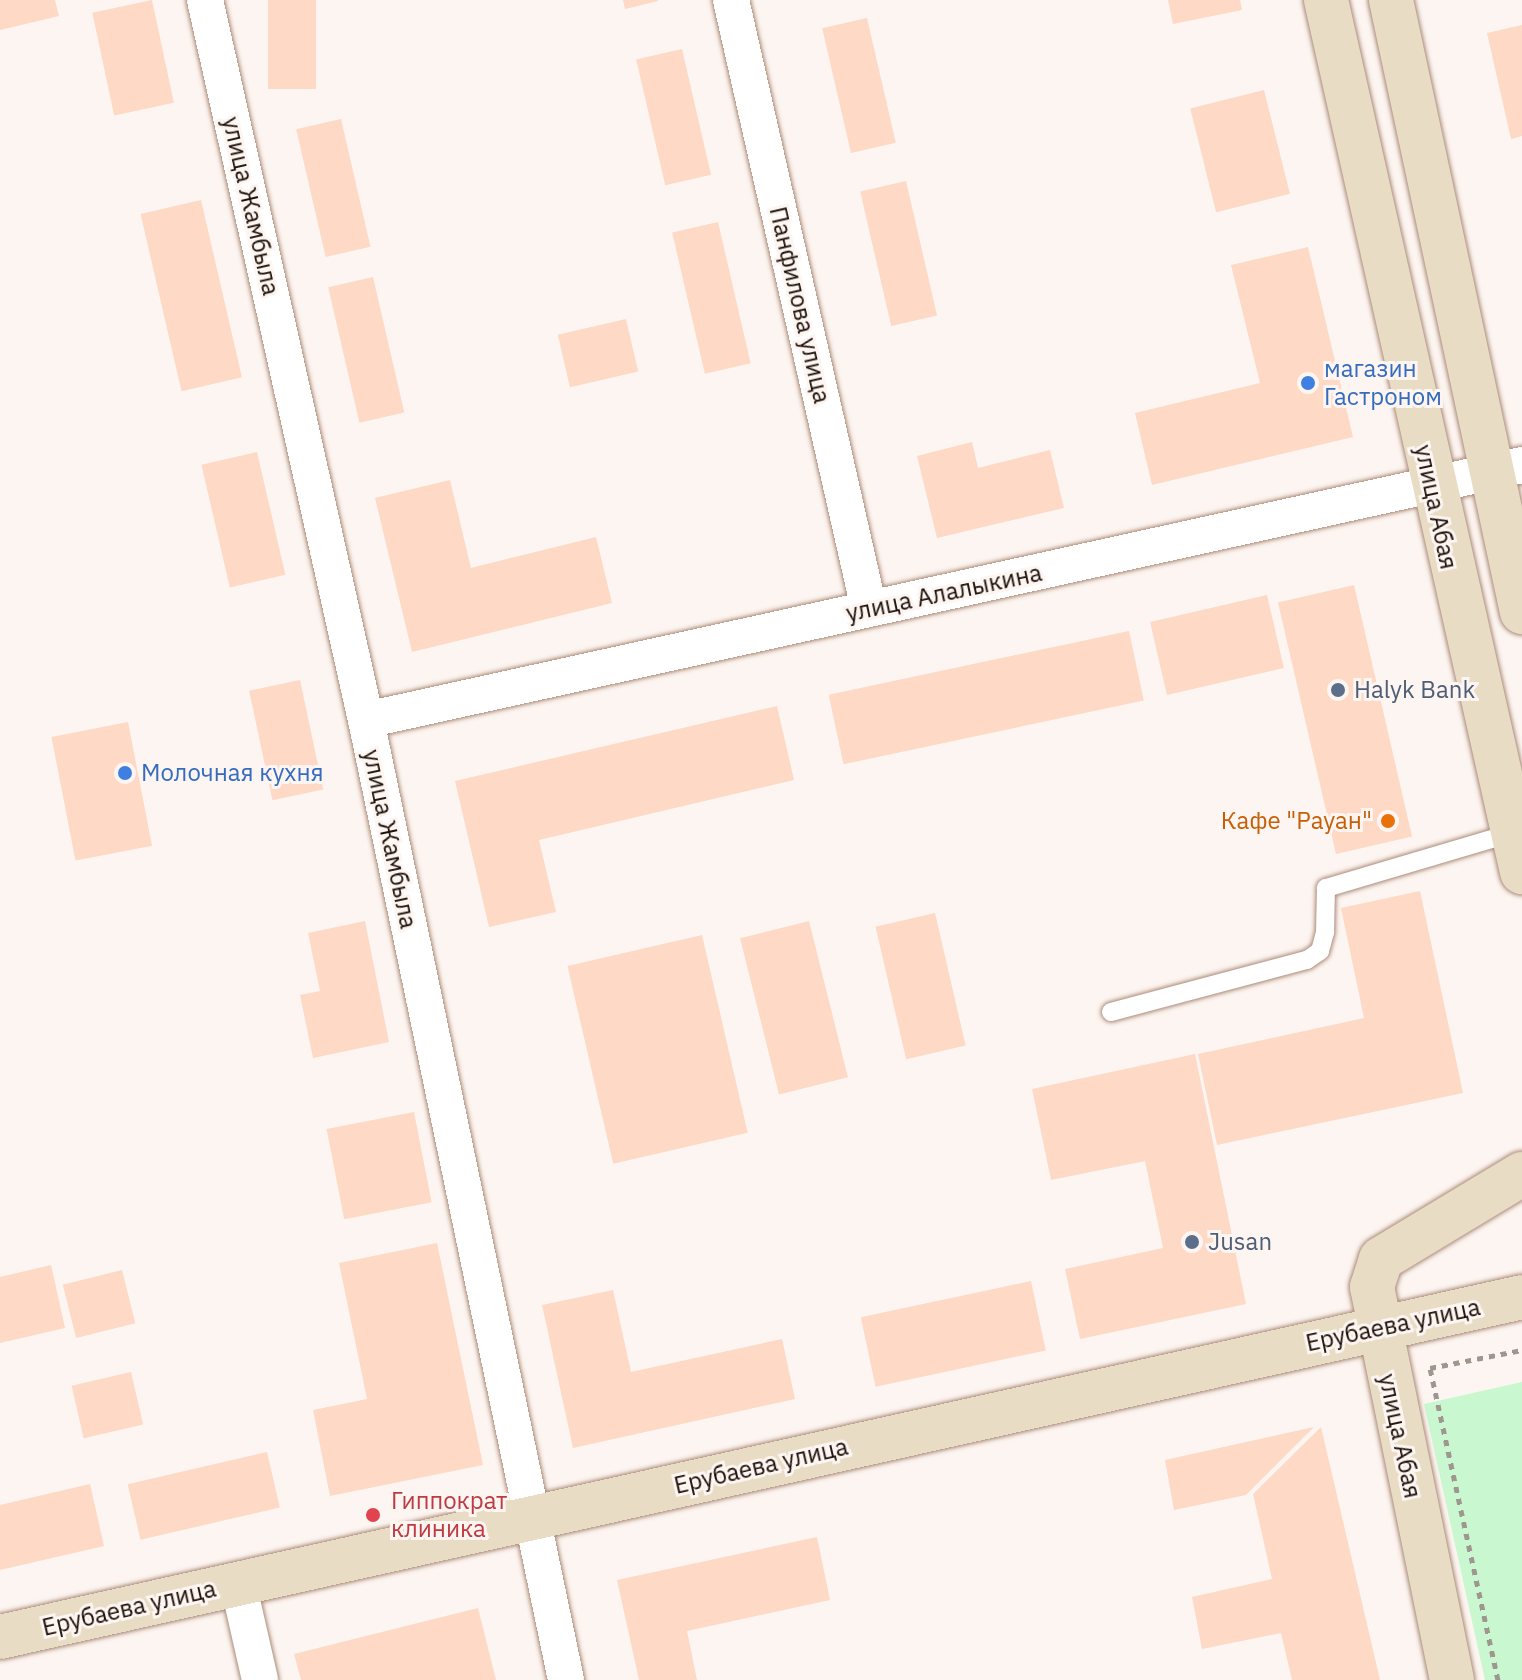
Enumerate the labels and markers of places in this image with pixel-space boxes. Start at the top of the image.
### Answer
place label: магазин Гастроном [1324,355,1442,411]
marker: магазин Гастроном [1299,374,1317,392]
place label: Halyk Bank [1354,676,1475,704]
marker: Halyk Bank [1329,681,1347,699]
place label: Молочная кухня [141,759,323,787]
marker: Молочная кухня [116,764,134,782]
place label: Кафе "Рауан" [1221,807,1372,835]
marker: Кафе "Рауан" [1379,812,1397,830]
place label: Jusan [1208,1228,1272,1256]
marker: Jusan [1183,1233,1201,1251]
place label: Гиппократ клиника [391,1487,507,1543]
marker: Гиппократ клиника [362,1504,384,1526]

